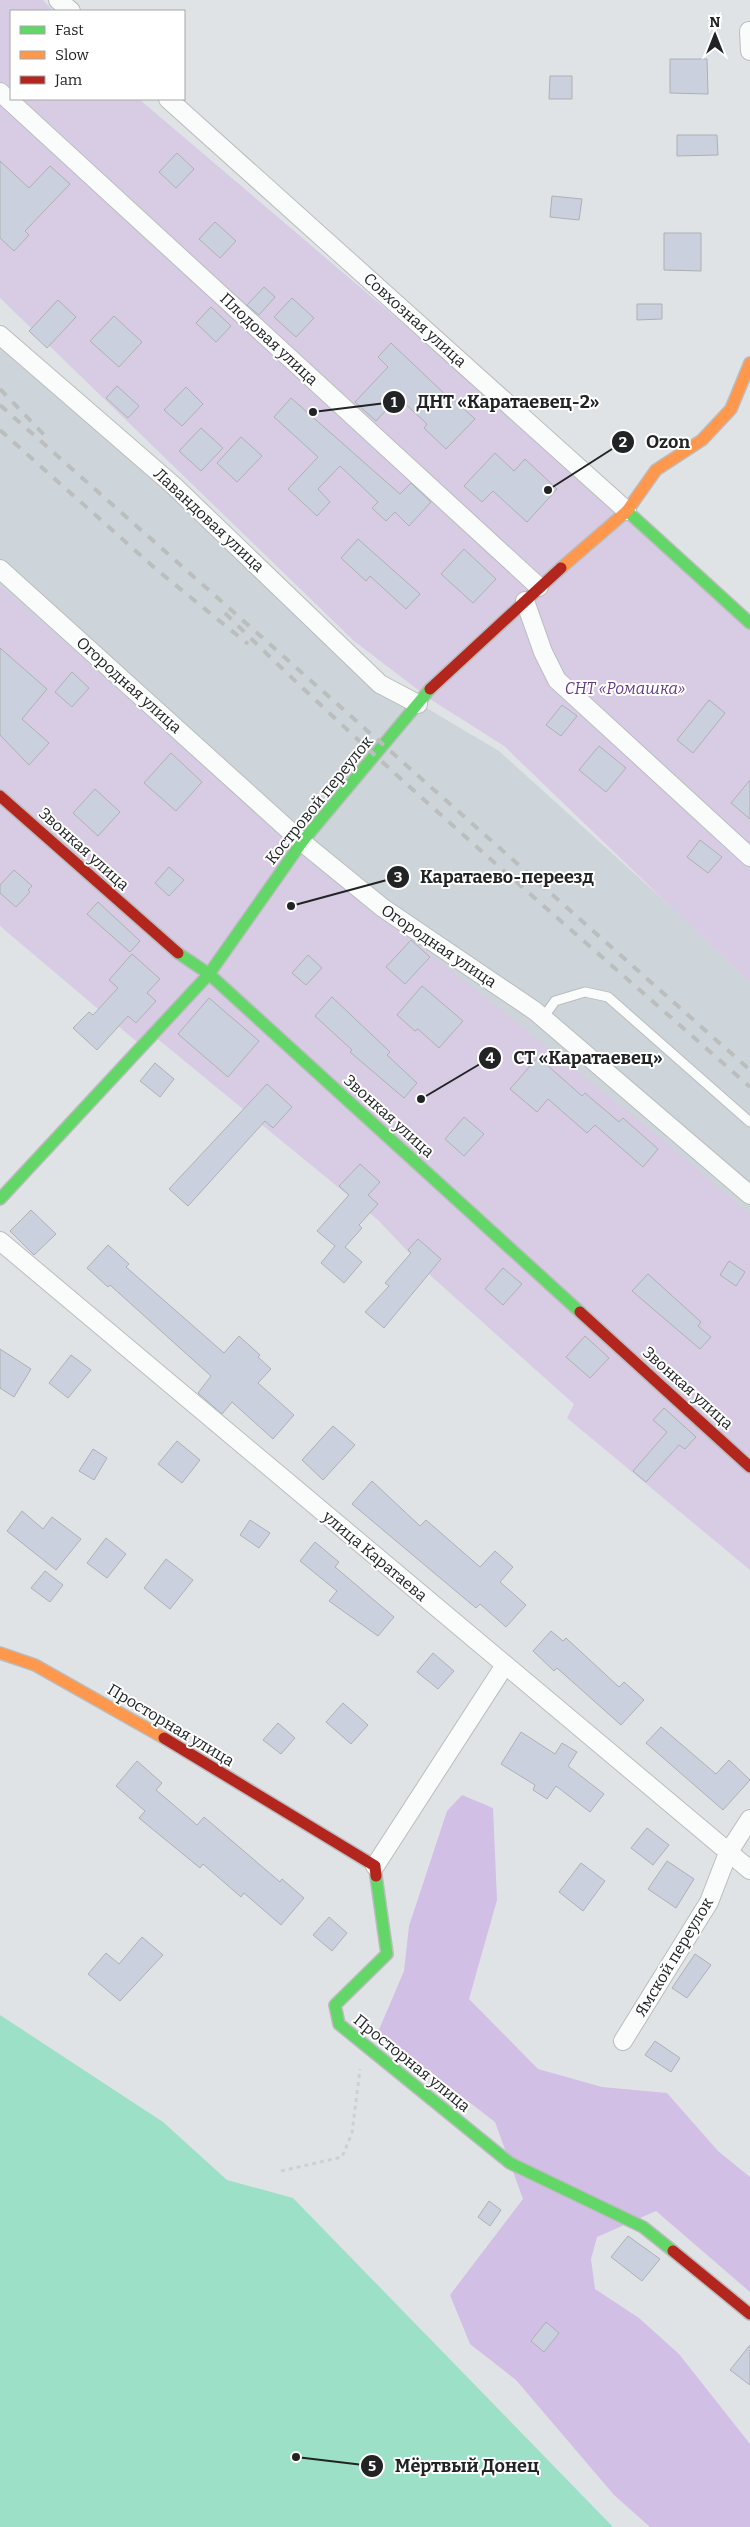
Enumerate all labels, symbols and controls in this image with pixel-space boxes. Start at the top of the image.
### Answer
legend [10,10,185,100]
north arrow [690,10,740,60]
text: N [710,14,721,31]
text: Fast [55,21,84,39]
text: Slow [55,46,90,64]
text: Jam [54,71,83,89]
street label: Совхозная улица [360,269,470,371]
street label: Плодовая улица [216,289,322,389]
callout: ДНТ «Каратаевец-2» [381,386,609,419]
text: ДНТ «Каратаевец-2» [417,391,599,413]
text: 1 [391,393,398,411]
callout: Ozon [611,425,700,458]
text: Ozon [646,431,691,453]
text: 2 [619,433,627,451]
street label: Лавандовая улица [150,464,268,576]
street label: Огородная улица [73,633,186,737]
park label: СНТ «Ромашка» [565,679,685,698]
street label: Костровой переулок [261,731,377,868]
street label: Звонкая улица [35,804,133,895]
callout: Каратаево-переезд [386,860,604,893]
text: Каратаево-переезд [420,866,594,888]
text: 3 [394,868,402,886]
street label: Огородная улица [378,900,500,992]
callout: СТ «Каратаевец» [478,1041,672,1074]
text: СТ «Каратаевец» [513,1047,663,1069]
text: 4 [485,1049,495,1067]
street label: Звонкая улица [340,1071,438,1162]
street label: Звонкая улица [639,1343,737,1434]
street label: улица Каратаева [318,1506,431,1605]
street label: Просторная улица [104,1680,238,1770]
street label: Ямской переулок [631,1894,717,2020]
street label: Просторная улица [350,2010,474,2116]
callout: Мёртвый Донец [360,2449,549,2482]
text: Мёртвый Донец [395,2455,539,2477]
text: 5 [368,2457,376,2475]

